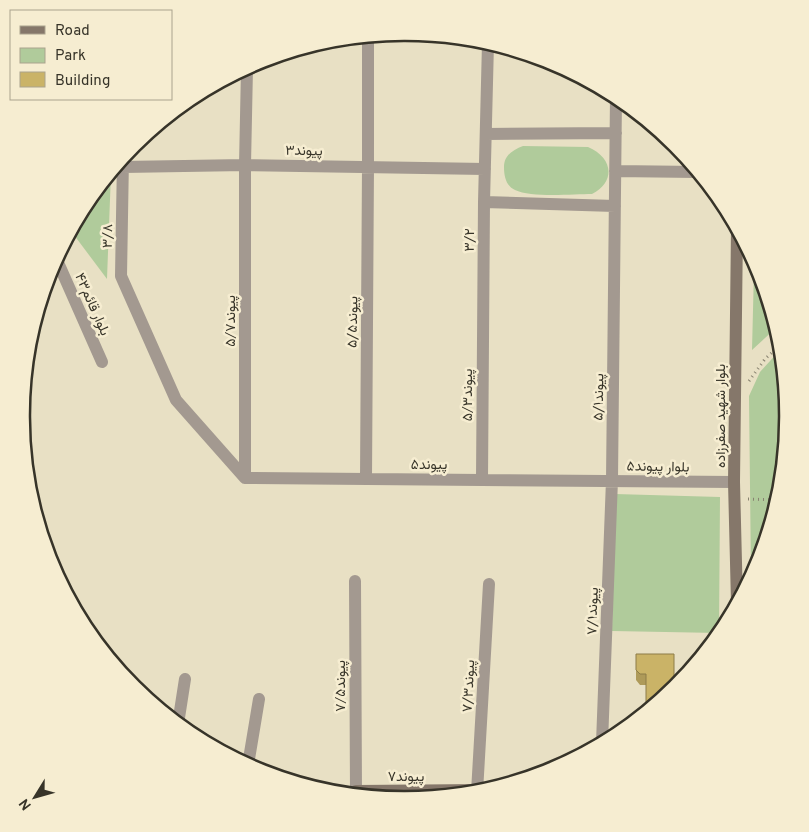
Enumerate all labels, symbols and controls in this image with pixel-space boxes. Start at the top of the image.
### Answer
legend [10,10,172,100]
text: Road [55,22,90,41]
text: Park [55,47,86,66]
text: Building [55,72,110,91]
street label: پیوند۳ [285,143,323,160]
street label: ۳/۸ [100,224,117,248]
street label: ۳/۲ [462,228,479,252]
street label: بلوار قائم۴۳ [70,271,113,338]
street label: پیوند۵/۷ [223,295,240,347]
street label: پیوند۵/۵ [345,296,362,348]
street label: بلوار شهید صفرزاده [713,364,730,468]
street label: پیوند۵/۳ [460,368,477,421]
street label: پیوند۵/۱ [591,373,608,421]
street label: پیوند۵ [411,457,447,474]
street label: بلوار پیوند۵ [626,458,689,477]
street label: پیوند۷/۱ [584,587,603,635]
street label: پیوند۷/۳ [460,659,479,713]
street label: پیوند۷/۵ [333,660,350,712]
street label: پیوند۷ [388,769,424,786]
north arrow [10,772,60,822]
text: N [16,795,36,813]

